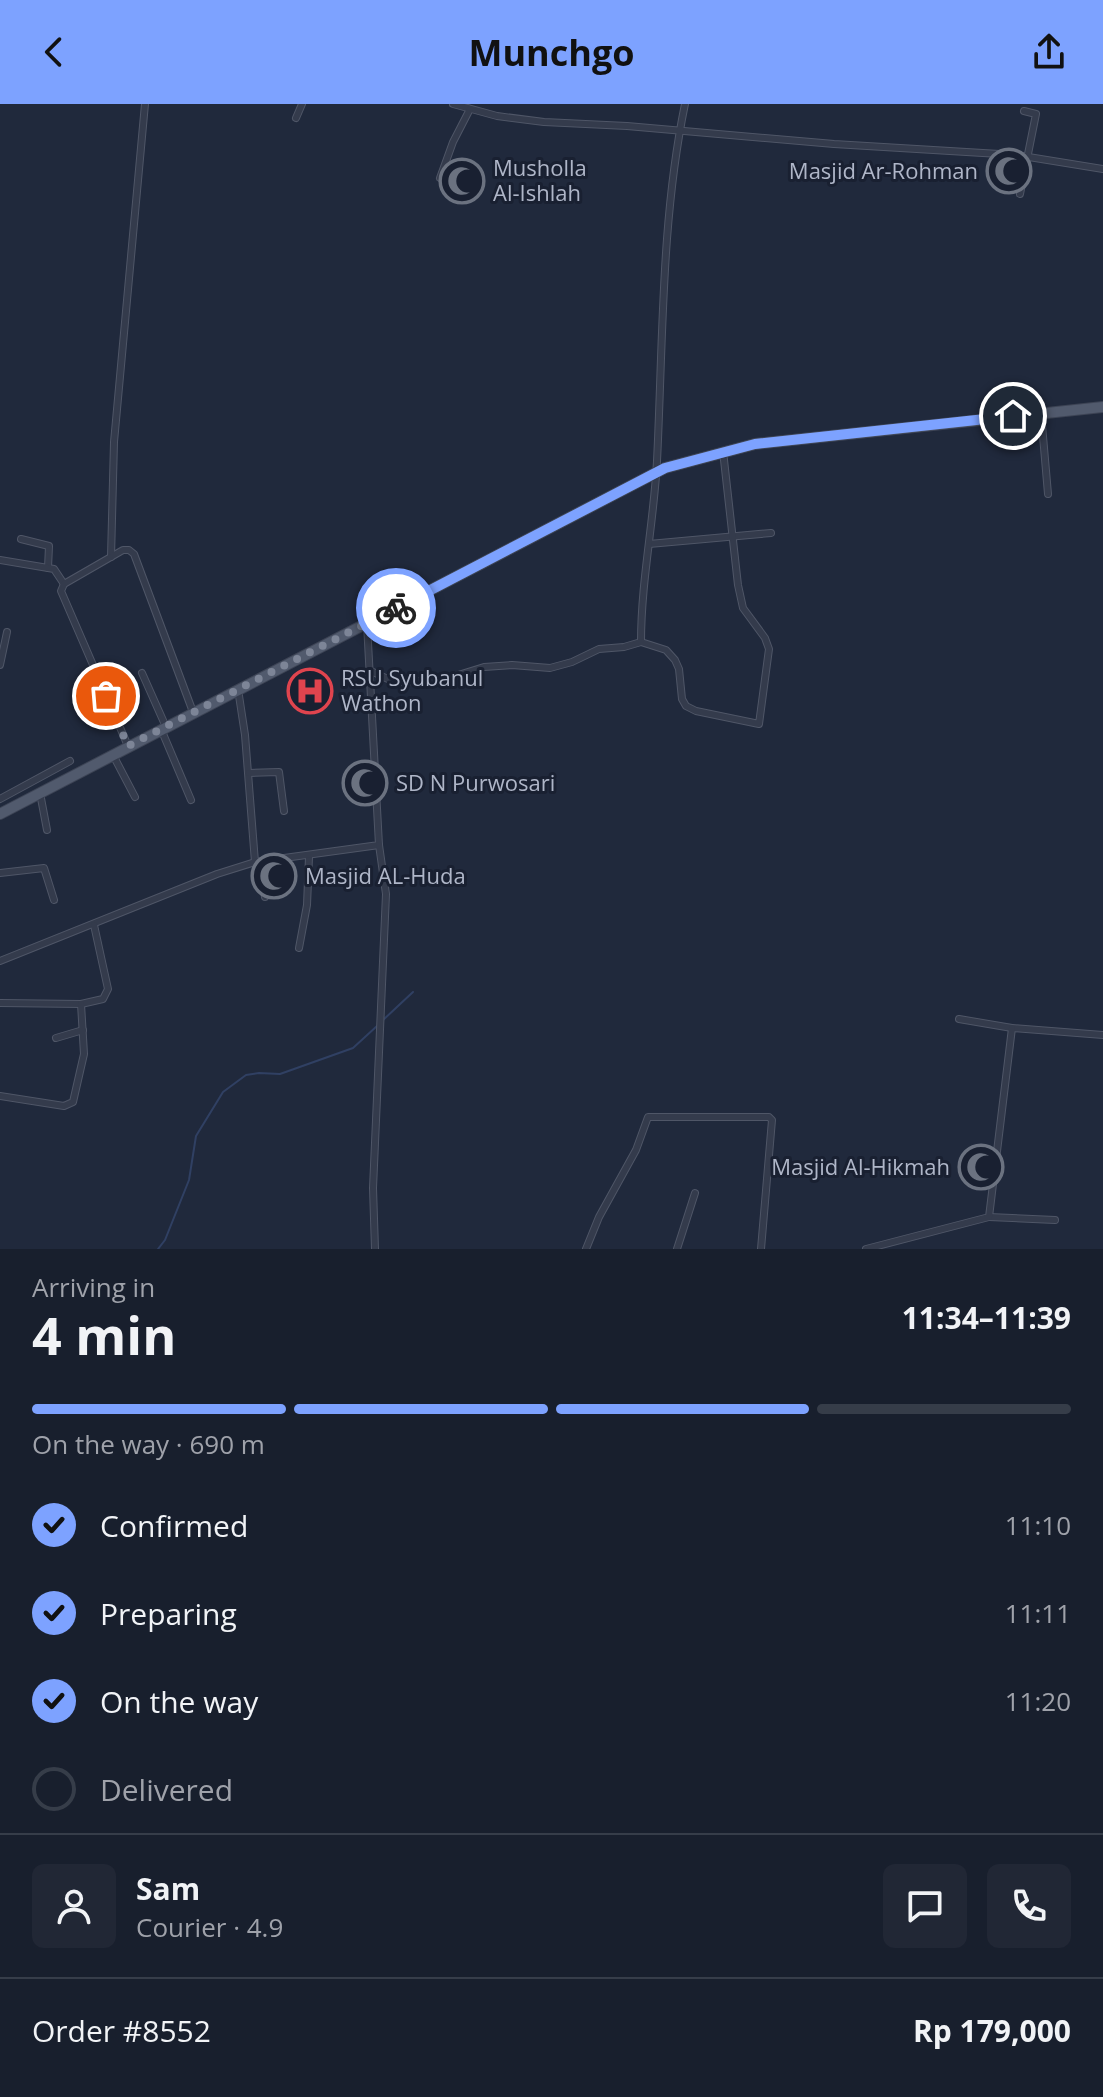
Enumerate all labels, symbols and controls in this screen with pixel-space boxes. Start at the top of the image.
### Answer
text: Munchgo [468,28,635,77]
icon: back [32,30,76,74]
icon: share [1027,30,1071,74]
mosque icon: Masjid Ar-Rohman [985,147,1033,195]
place label: Musholla Al-Ishlah [493,152,587,207]
place label: Masjid Ar-Rohman [789,155,978,185]
mosque icon: Musholla Al-Ishlah [438,157,486,205]
pin [979,382,1047,450]
icon: home [991,394,1035,438]
courier [356,568,436,648]
icon: bike [374,586,418,630]
pin [72,662,140,730]
place label: RSU Syubanul Wathon [341,662,483,717]
hospital icon: RSU Syubanul Wathon [286,667,334,715]
icon: bag [84,674,128,718]
mosque icon: SD N Purwosari [341,759,389,807]
place label: SD N Purwosari [396,767,555,797]
mosque icon: Masjid AL-Huda [250,852,298,900]
place label: Masjid AL-Huda [305,860,466,890]
mosque icon: Masjid Al-Hikmah [957,1143,1005,1191]
place label: Masjid Al-Hikmah [771,1151,950,1181]
text: Arriving in [32,1269,155,1305]
text: 11:34–11:39 [902,1297,1071,1338]
text: 4 min [32,1299,176,1370]
text: On the way · 690 m [32,1426,265,1462]
icon: check [32,1503,76,1547]
text: Confirmed [100,1505,248,1546]
text: 11:10 [1005,1507,1071,1543]
icon: check [32,1591,76,1635]
text: Preparing [100,1593,237,1634]
text: 11:11 [1005,1595,1071,1631]
icon: check [32,1679,76,1723]
text: On the way [100,1681,258,1722]
text: 11:20 [1005,1683,1071,1719]
text: Delivered [100,1769,233,1810]
button: person [32,1864,116,1948]
button: chat [883,1864,967,1948]
button: phone [987,1864,1071,1948]
text: Sam [136,1868,200,1909]
text: Courier · 4.9 [136,1909,283,1945]
text: Order #8552 [32,2010,211,2051]
text: Rp 179,000 [913,2010,1071,2051]

